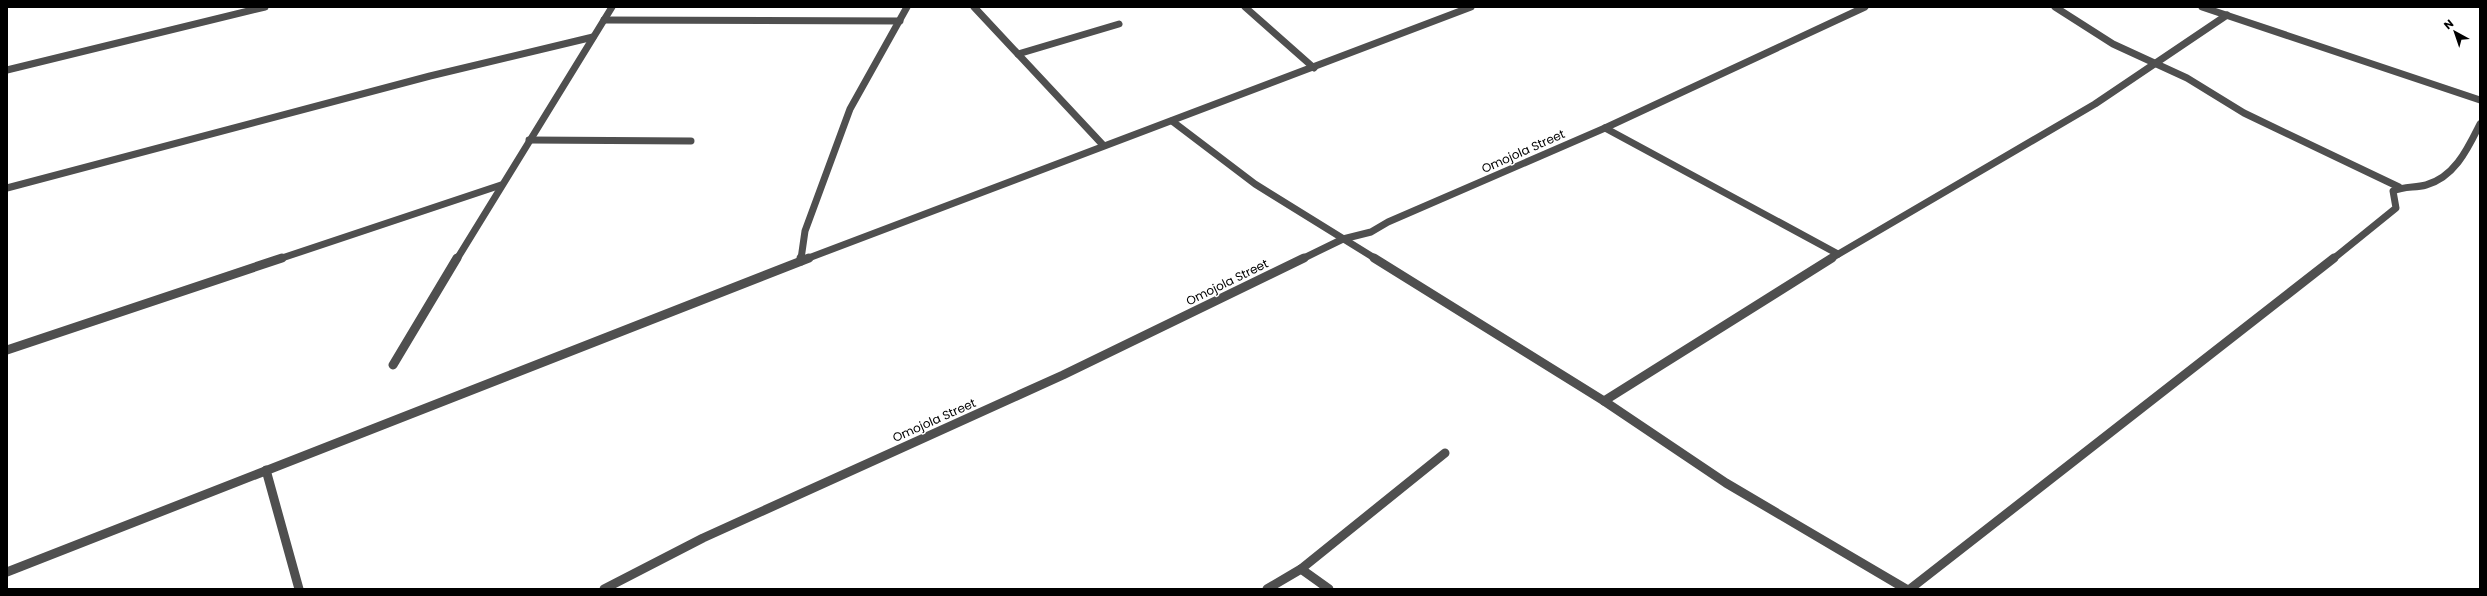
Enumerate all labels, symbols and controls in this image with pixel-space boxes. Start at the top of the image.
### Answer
north arrow [2435,12,2475,52]
text: N [2440,16,2457,33]
street label: Omojola Street [1479,125,1567,177]
street label: Omojola Street [1183,255,1271,309]
street label: Omojola Street [890,394,978,446]

